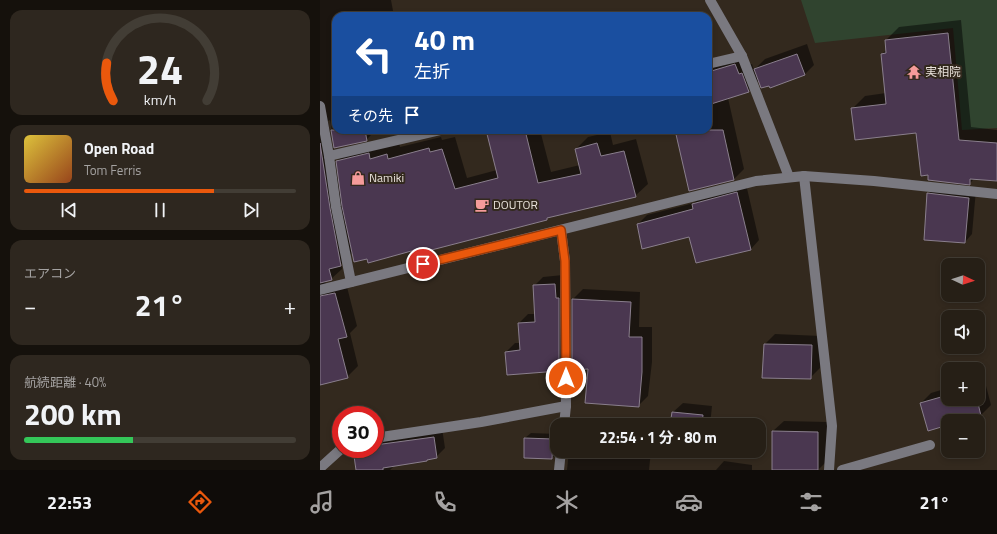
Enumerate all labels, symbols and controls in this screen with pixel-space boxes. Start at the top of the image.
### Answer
text: 40 m [414,18,475,61]
icon: left [348,28,400,80]
text: 24 [137,36,183,99]
text: 左折 [414,58,450,85]
place label: 実相院 [925,62,961,81]
temple icon: 実相院 [906,64,922,80]
text: km/h [144,88,176,110]
text: その先 [348,104,393,127]
icon: arrive [401,104,423,126]
text: Open Road [84,137,154,160]
text: Tom Ferris [84,160,141,180]
place label: Namiki [369,168,404,187]
shop icon: Namiki [350,170,366,186]
place label: DOUTOR [493,195,538,214]
cafe icon: DOUTOR [474,197,490,213]
icon: previous [58,199,80,221]
icon: pause [149,199,171,221]
icon: next [240,199,262,221]
pin [406,247,440,281]
icon: arrive [412,253,434,275]
north arrow [941,258,985,302]
map controls [941,258,985,458]
text: エアコン [24,263,76,283]
text: 21° [135,282,185,328]
text: − [24,289,36,323]
text: + [284,289,296,323]
button: sound [941,310,985,354]
position arrow [545,357,587,399]
button: + [941,362,985,406]
text: 航続距離 · 40% [24,372,106,392]
text: 200 km [24,391,122,437]
speed limit sign: 30 [332,406,384,458]
button: − [941,414,985,458]
text: 22:54 · 1 分 · 80 m [599,426,717,449]
icon: directions [186,488,214,516]
icon: music [308,488,336,516]
icon: phone [431,488,459,516]
icon: climate [553,488,581,516]
icon: car [675,488,703,516]
icon: filters [797,488,825,516]
text: 22:53 [47,489,92,516]
text: 21° [920,489,950,516]

